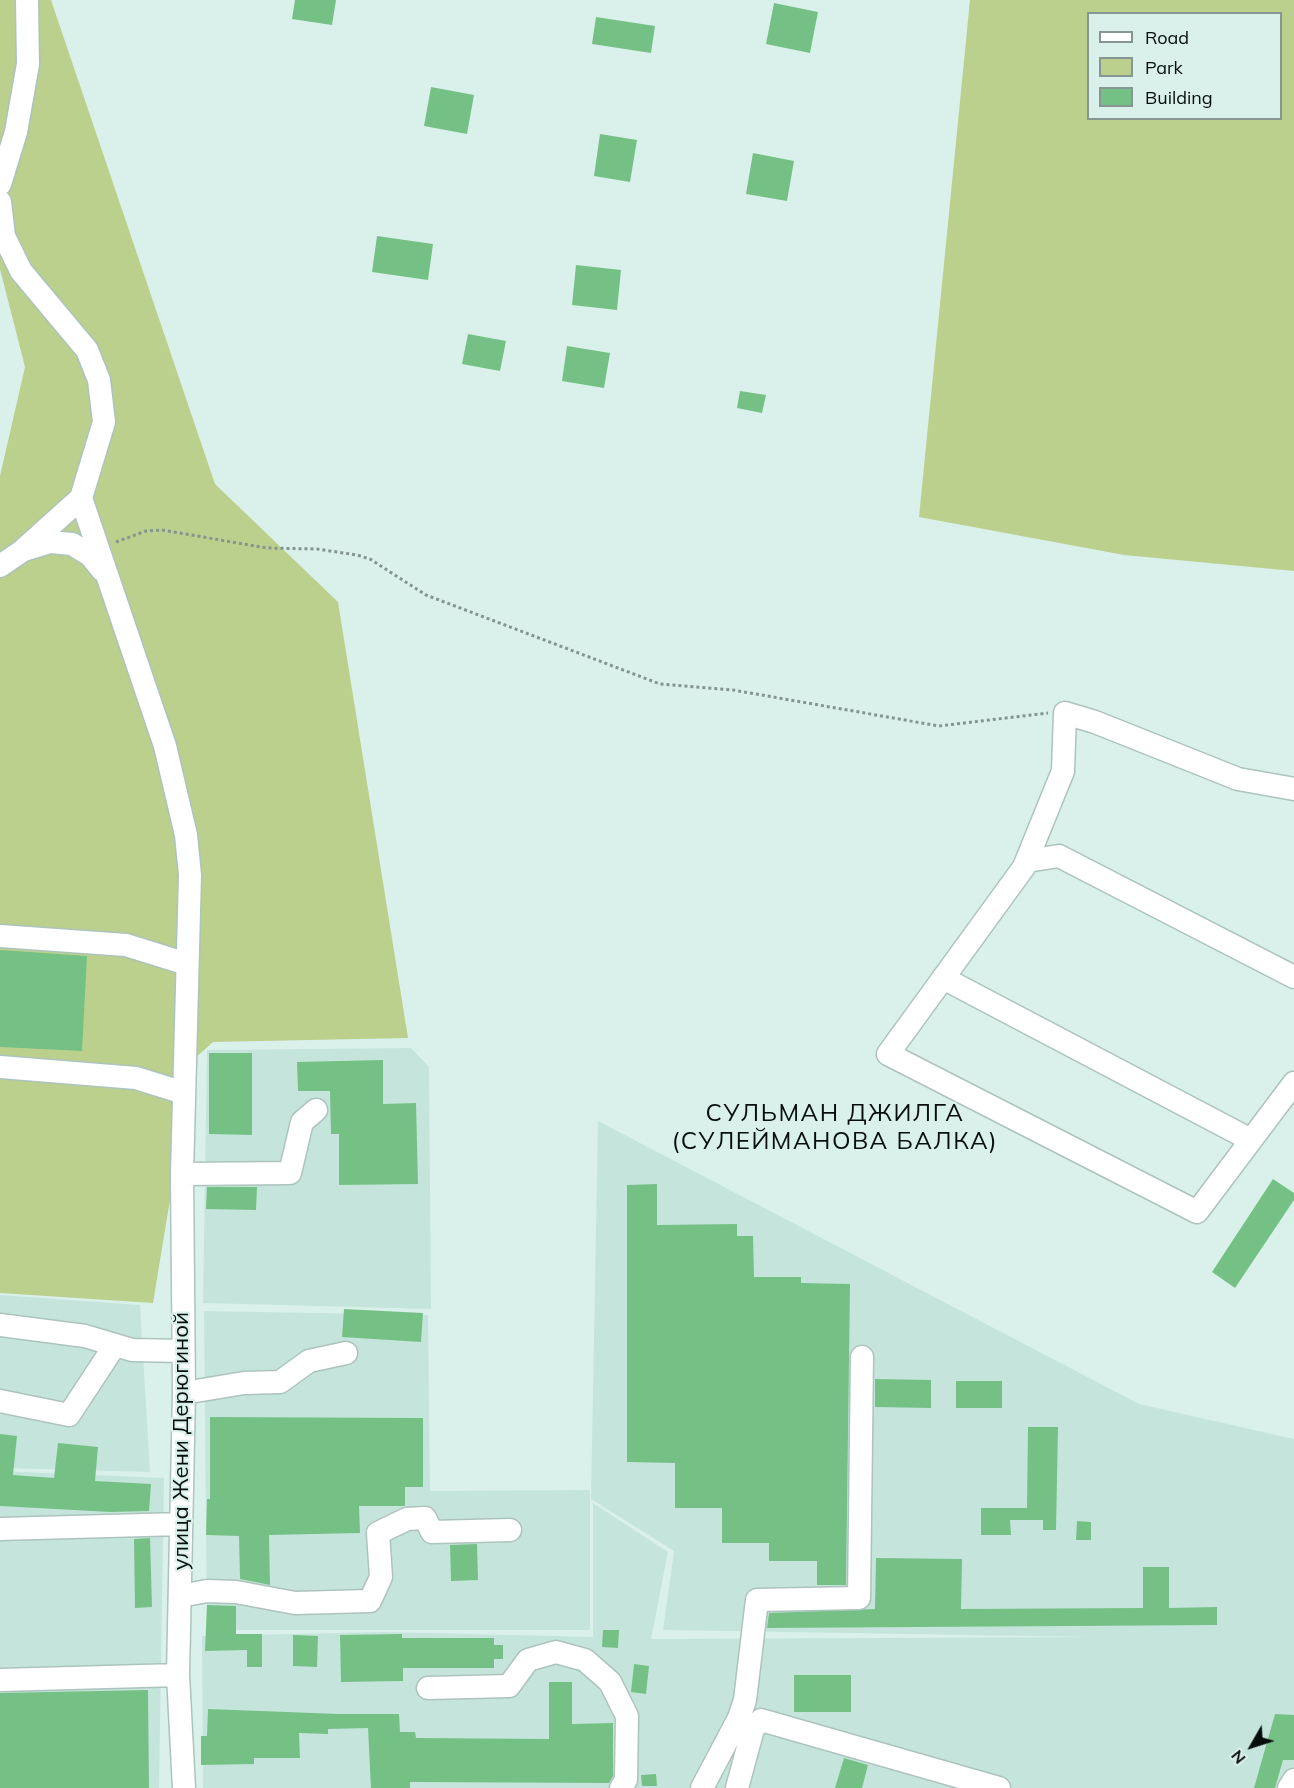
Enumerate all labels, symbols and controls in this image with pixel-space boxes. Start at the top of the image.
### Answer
legend [1087,12,1282,120]
text: Road [1145,26,1189,49]
text: Park [1145,56,1183,79]
text: Building [1145,86,1213,109]
district label: СУЛЬМАН ДЖИЛГА (СУЛЕЙМАНОВА БАЛКА) [672,1100,998,1156]
street label: улица Жени Дерюгиной [168,1312,194,1570]
north arrow [1222,1716,1282,1776]
text: N [1226,1746,1250,1768]

